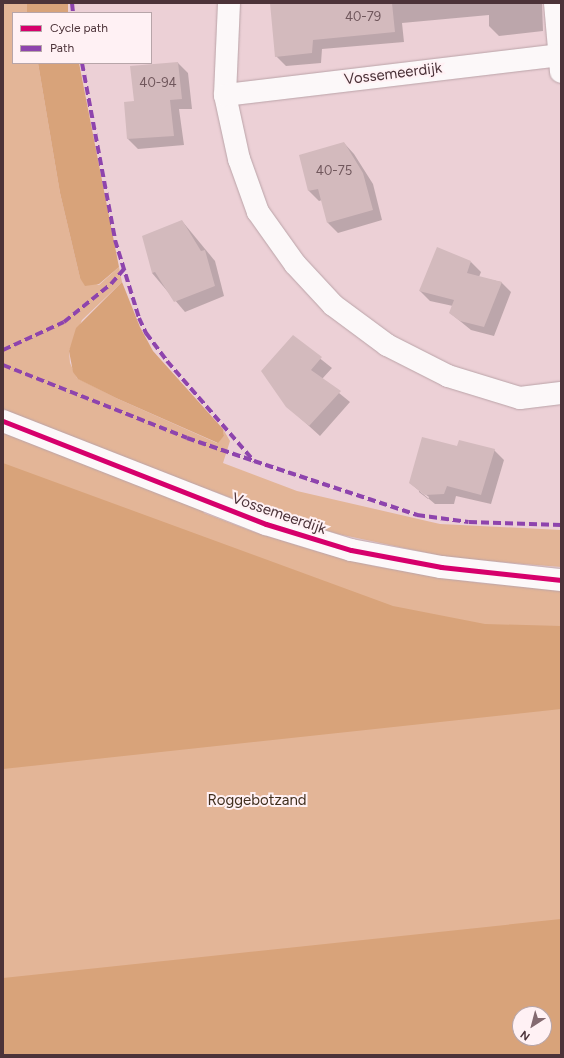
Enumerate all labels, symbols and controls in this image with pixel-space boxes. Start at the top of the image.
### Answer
house number: 40-79 [345,9,381,25]
legend [12,12,152,64]
text: Cycle path [50,21,108,35]
text: Path [50,41,74,55]
street label: Vossemeerdijk [343,59,443,89]
house number: 40-94 [139,75,177,91]
house number: 40-75 [316,163,352,179]
street label: Vossemeerdijk [230,489,328,539]
park label: Roggebotzand [207,792,307,810]
north arrow [512,1006,552,1046]
text: N [518,1028,533,1043]

